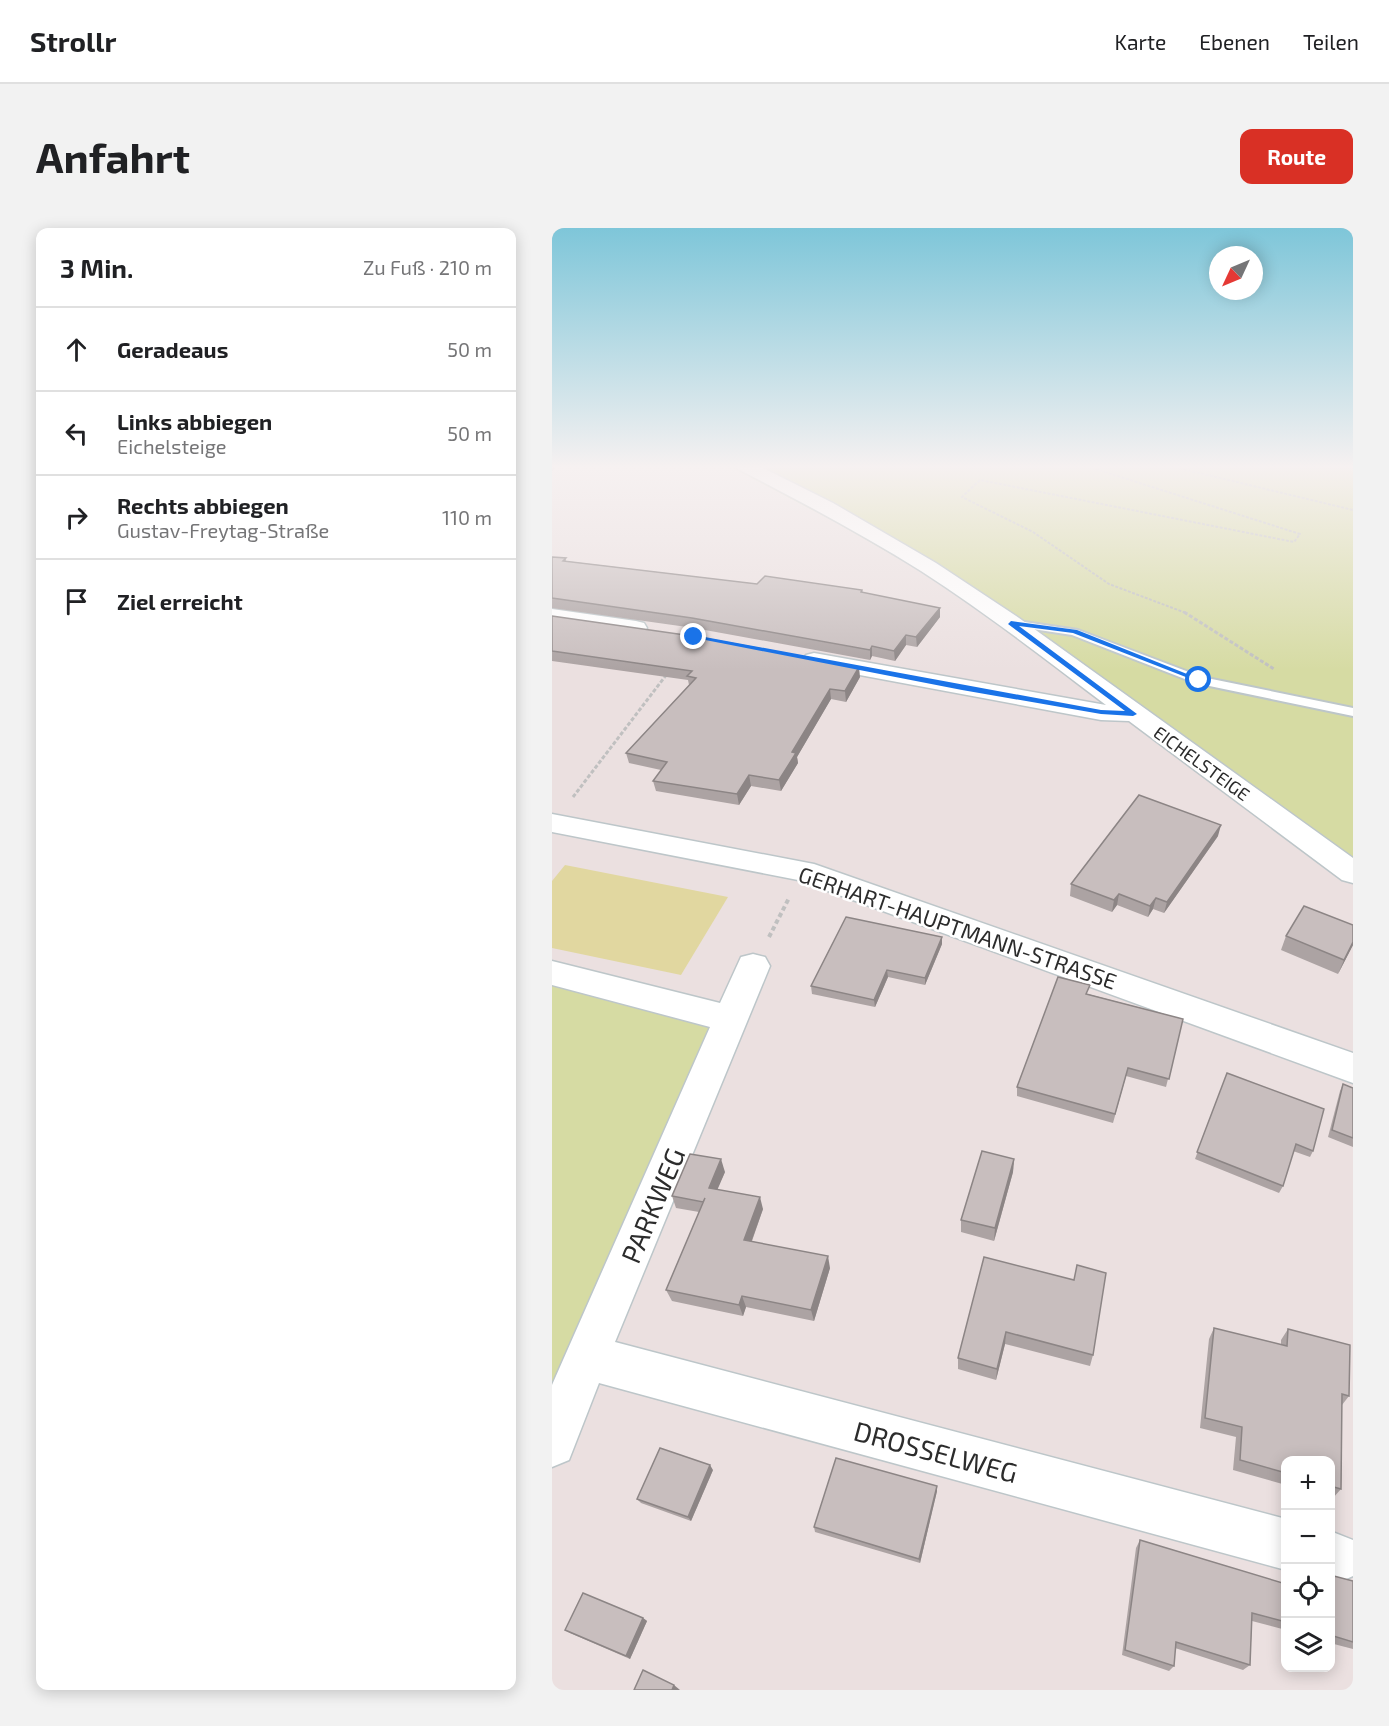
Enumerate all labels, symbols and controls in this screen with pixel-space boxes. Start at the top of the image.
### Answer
text: Strollr [30,24,116,58]
text: Karte [1115,29,1166,54]
text: Ebenen [1199,29,1270,54]
text: Teilen [1303,29,1359,54]
button: Route [1240,129,1353,184]
text: Anfahrt [36,131,190,181]
north arrow [1209,246,1263,300]
text: 3 Min. [60,252,133,283]
text: Zu Fuß · 210 m [363,255,492,279]
icon: ahead [60,333,93,366]
text: Geradeaus [117,336,228,362]
text: 50 m [447,337,492,361]
text: Links abbiegen [117,408,272,434]
icon: left [60,417,93,450]
text: 50 m [447,421,492,445]
text: Eichelsteige [117,434,227,458]
text: Rechts abbiegen [117,492,289,518]
icon: right [60,501,93,534]
text: 110 m [442,505,492,529]
text: Gustav-Freytag-Straße [117,518,329,542]
icon: arrive [60,585,93,618]
text: Ziel erreicht [117,588,243,614]
route end [680,623,706,649]
route start [1185,666,1211,692]
street label: EICHELSTEIGE [1150,721,1254,805]
street label: GERHART-HAUPTMANN-STRASSE [796,860,1120,994]
street label: PARKWEG [613,1143,691,1267]
street label: DROSSELWEG [851,1414,1021,1488]
map controls [1281,1456,1335,1672]
button: + [1281,1456,1335,1510]
button: − [1281,1510,1335,1564]
button: locate [1281,1564,1335,1618]
button: layers [1281,1618,1335,1672]

